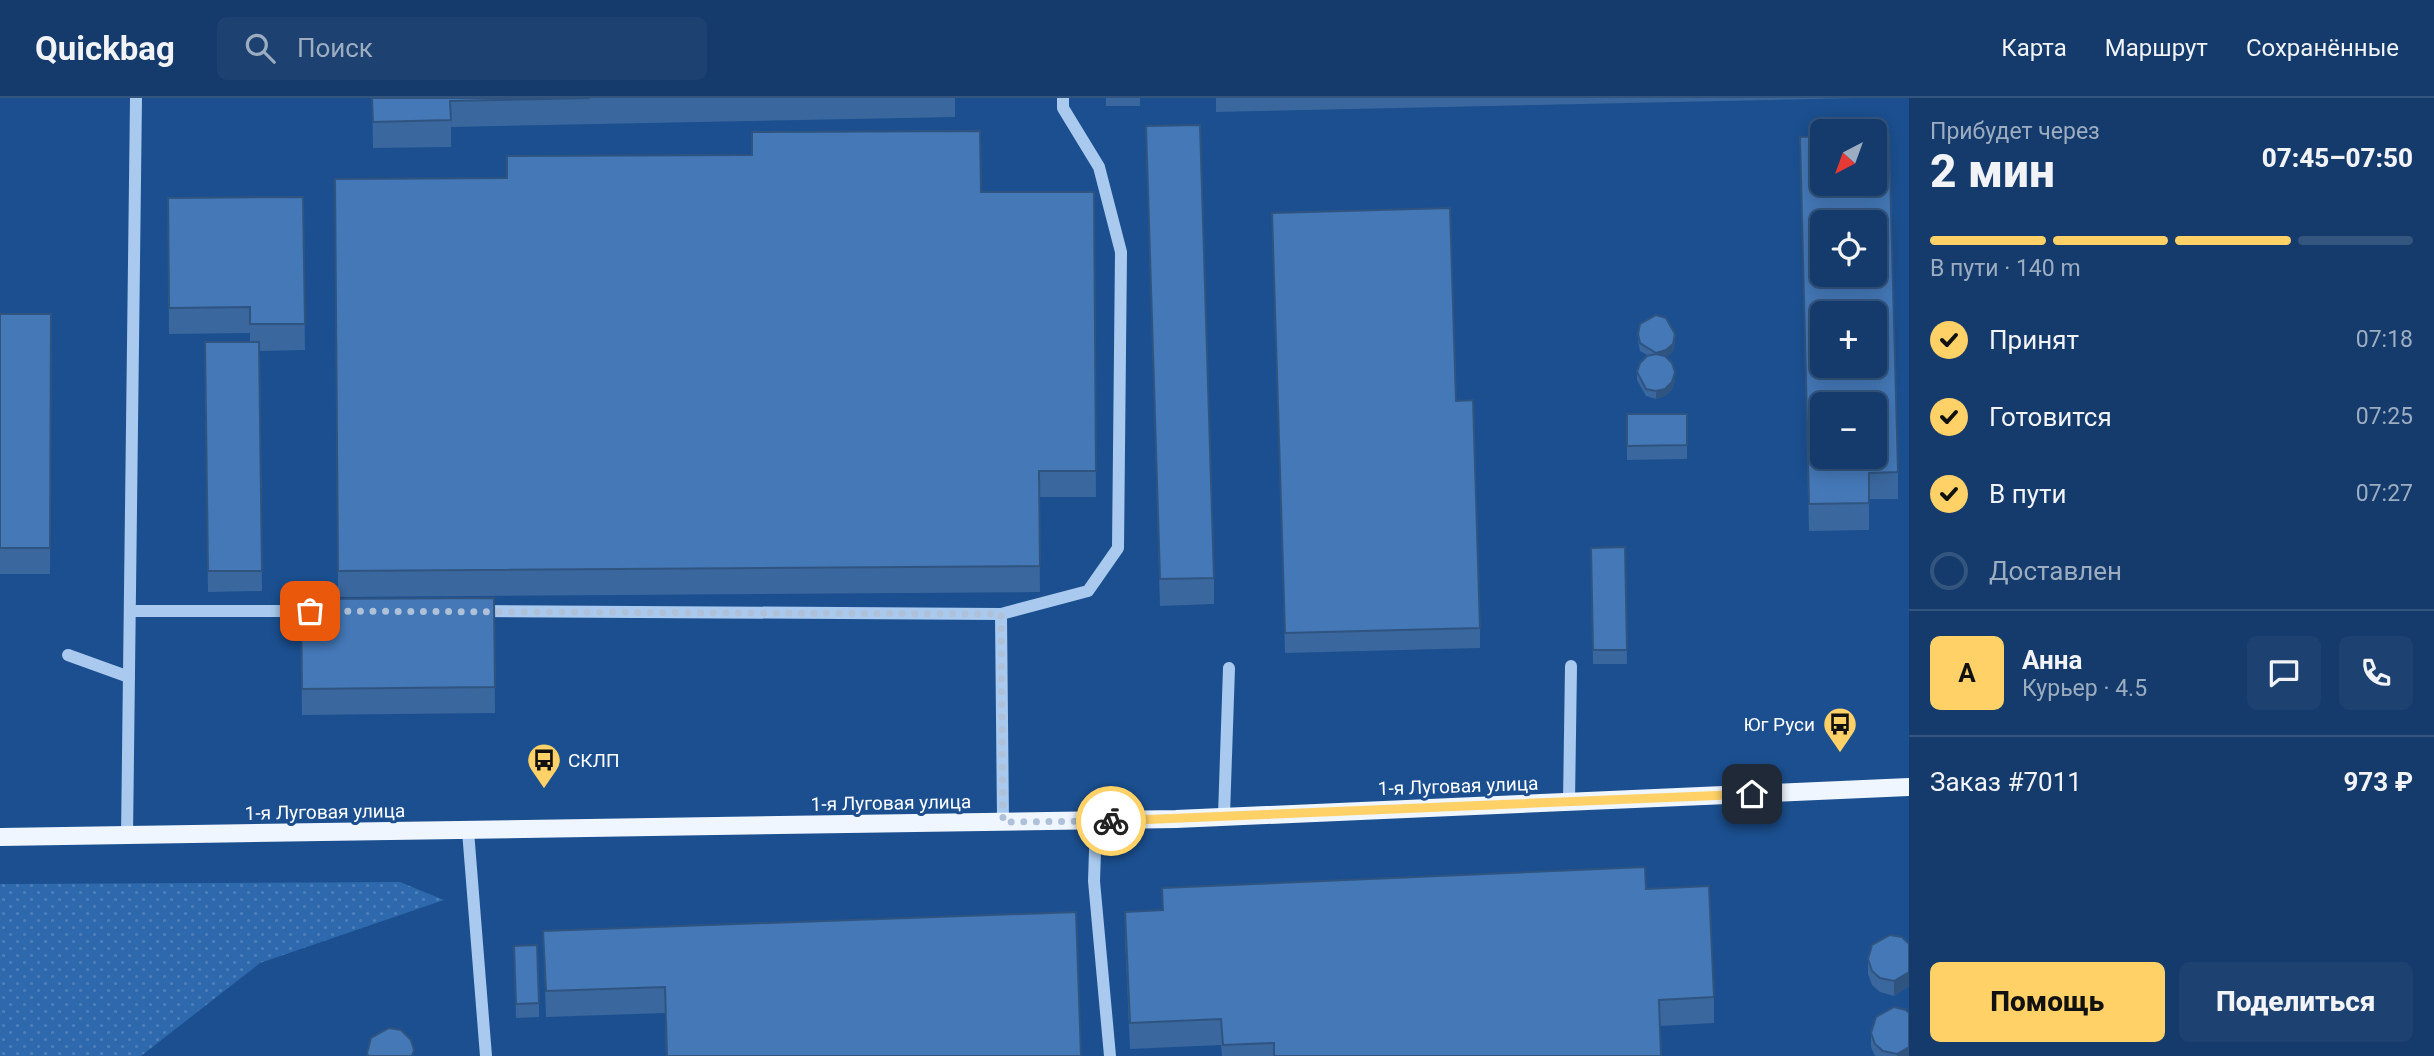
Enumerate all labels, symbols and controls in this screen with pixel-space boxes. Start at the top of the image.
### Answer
search box [217,17,707,80]
text: Quickbag [35,29,175,68]
icon: search [241,29,279,67]
text: Поиск [297,33,373,63]
text: Карта [2001,34,2067,62]
text: Маршрут [2105,34,2208,62]
text: Сохранённые [2246,34,2399,62]
text: Прибудет через [1930,118,2100,145]
north arrow [1810,119,1886,196]
map controls [1810,119,1887,469]
text: 07:45–07:50 [2262,143,2413,173]
text: 2 мин [1930,144,2055,198]
button: locate [1810,210,1887,287]
text: В пути · 140 m [1930,255,2081,282]
button: + [1810,301,1887,378]
icon: check [1930,321,1968,359]
text: Принят [1989,325,2079,355]
text: 07:18 [2356,326,2413,353]
button: − [1810,392,1887,469]
icon: check [1930,398,1968,436]
text: Готовится [1989,402,2112,432]
text: 07:25 [2356,403,2413,430]
icon: check [1930,475,1968,513]
text: В пути [1989,479,2066,509]
text: 07:27 [2356,480,2413,507]
text: Доставлен [1989,556,2122,586]
pin [280,581,340,641]
icon: bag [291,592,329,630]
button: chat [2247,636,2321,710]
button: phone [2339,636,2413,710]
text: Анна [2022,645,2082,675]
text: А [1958,658,1976,688]
text: Курьер · 4.5 [2022,675,2147,702]
bus stop icon: Юг Руси [1821,705,1859,754]
place label: Юг Руси [1743,713,1815,736]
bus stop icon: СКЛП [525,741,563,790]
place label: СКЛП [568,749,620,772]
pin [1722,764,1782,824]
text: Заказ #7011 [1930,767,2082,797]
text: 973 ₽ [2343,767,2413,797]
street label: 1-я Луговая улица [1377,772,1539,800]
icon: home [1733,775,1771,813]
courier [1076,786,1146,856]
street label: 1-я Луговая улица [810,790,972,816]
street label: 1-я Луговая улица [244,799,406,825]
icon: bike [1092,802,1130,840]
button: Помощь [1930,962,2165,1042]
button: Поделиться [2179,962,2413,1042]

